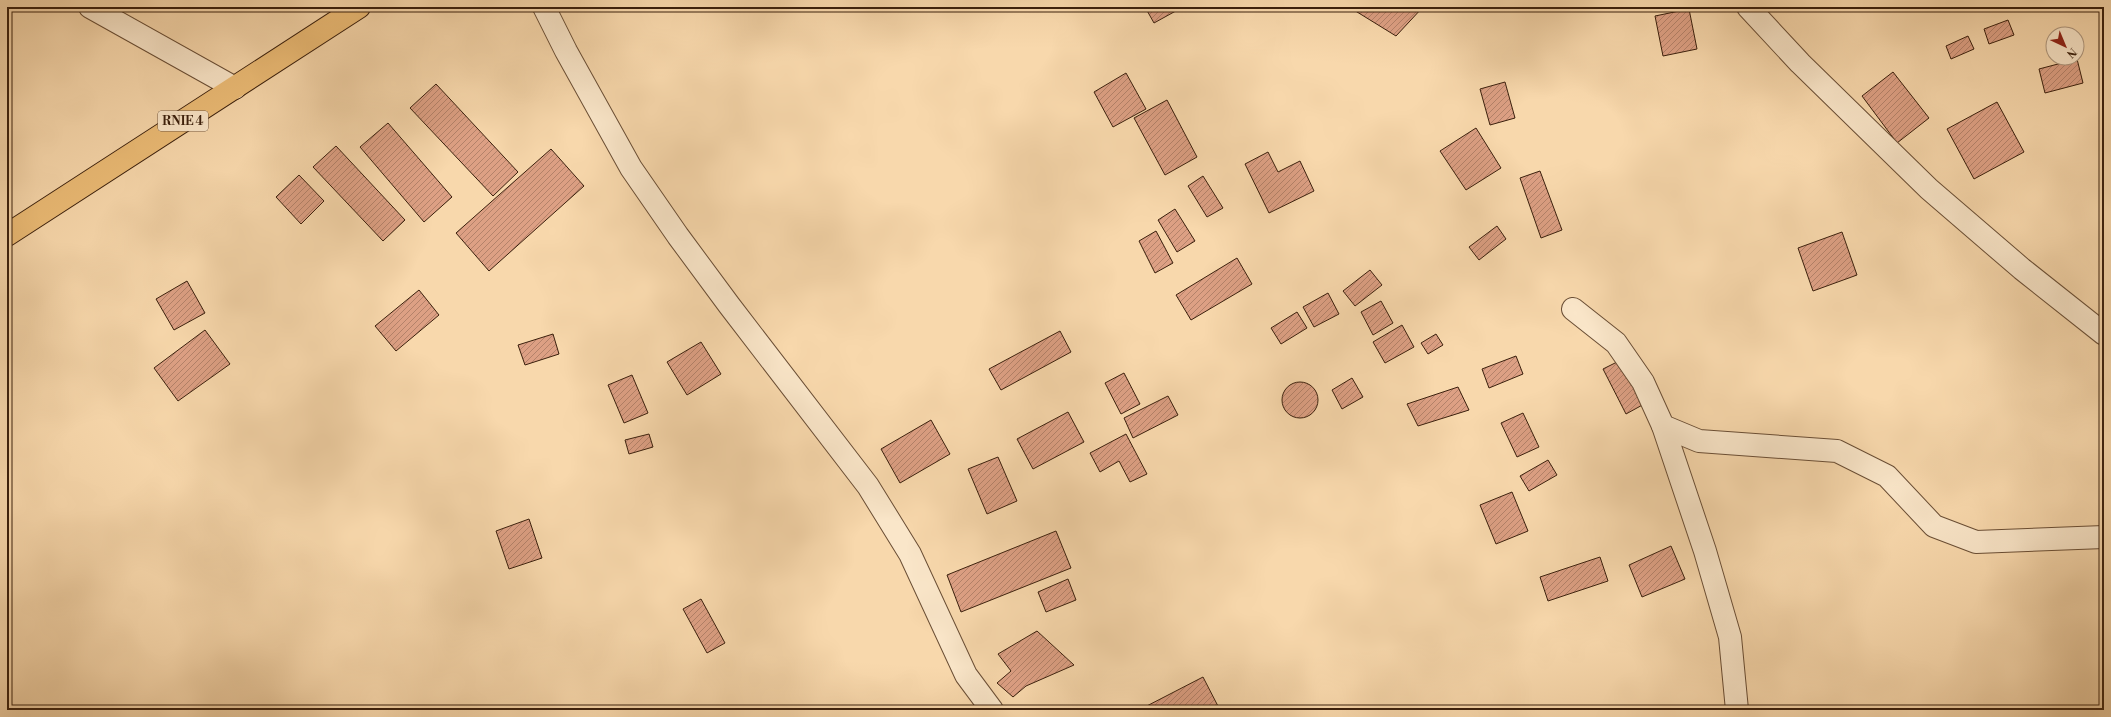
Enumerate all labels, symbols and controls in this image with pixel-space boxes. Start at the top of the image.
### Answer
north arrow [2045,26,2085,66]
text: N [2063,44,2079,61]
road number: RNIE 4 [158,111,208,131]

